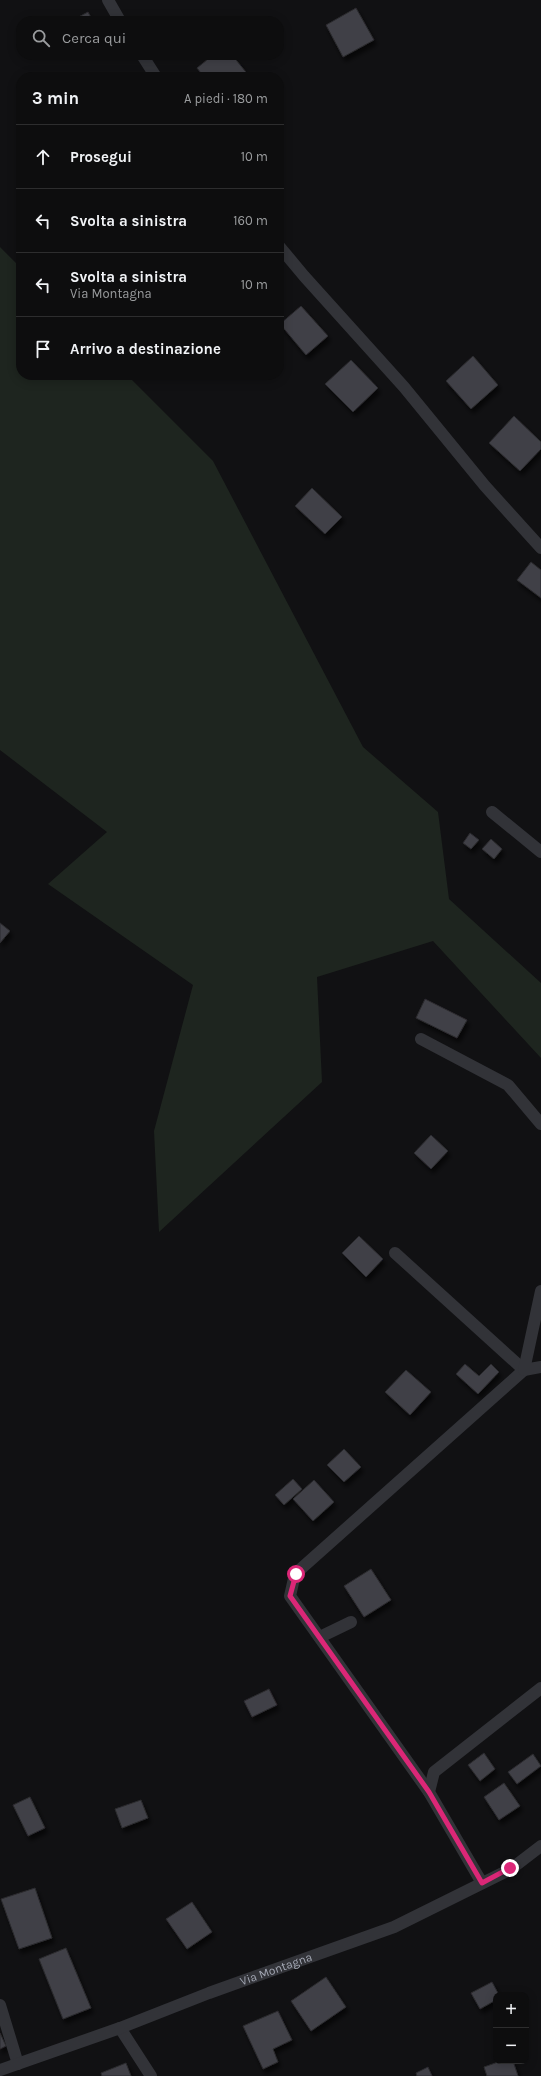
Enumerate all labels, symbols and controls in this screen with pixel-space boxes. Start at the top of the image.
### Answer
search box [16,16,284,60]
icon: search [30,27,52,49]
text: Cerca qui [62,29,126,47]
text: 3 min [32,88,79,108]
text: A piedi · 180 m [184,91,268,106]
icon: ahead [32,146,54,168]
text: Prosegui [70,148,132,166]
text: 10 m [241,149,268,164]
icon: left [32,210,54,232]
text: Svolta a sinistra [70,212,187,230]
text: 160 m [233,213,268,228]
text: Svolta a sinistra [70,268,187,286]
icon: left [32,274,54,296]
text: 10 m [241,277,268,292]
text: Via Montagna [70,286,152,301]
icon: arrive [32,338,54,360]
text: Arrivo a destinazione [70,340,221,358]
route start [287,1565,305,1583]
route end [501,1859,519,1877]
street label: Via Montagna [238,1950,314,1988]
map controls [493,1992,529,2064]
button: + [493,1992,529,2028]
button: − [493,2028,529,2064]

